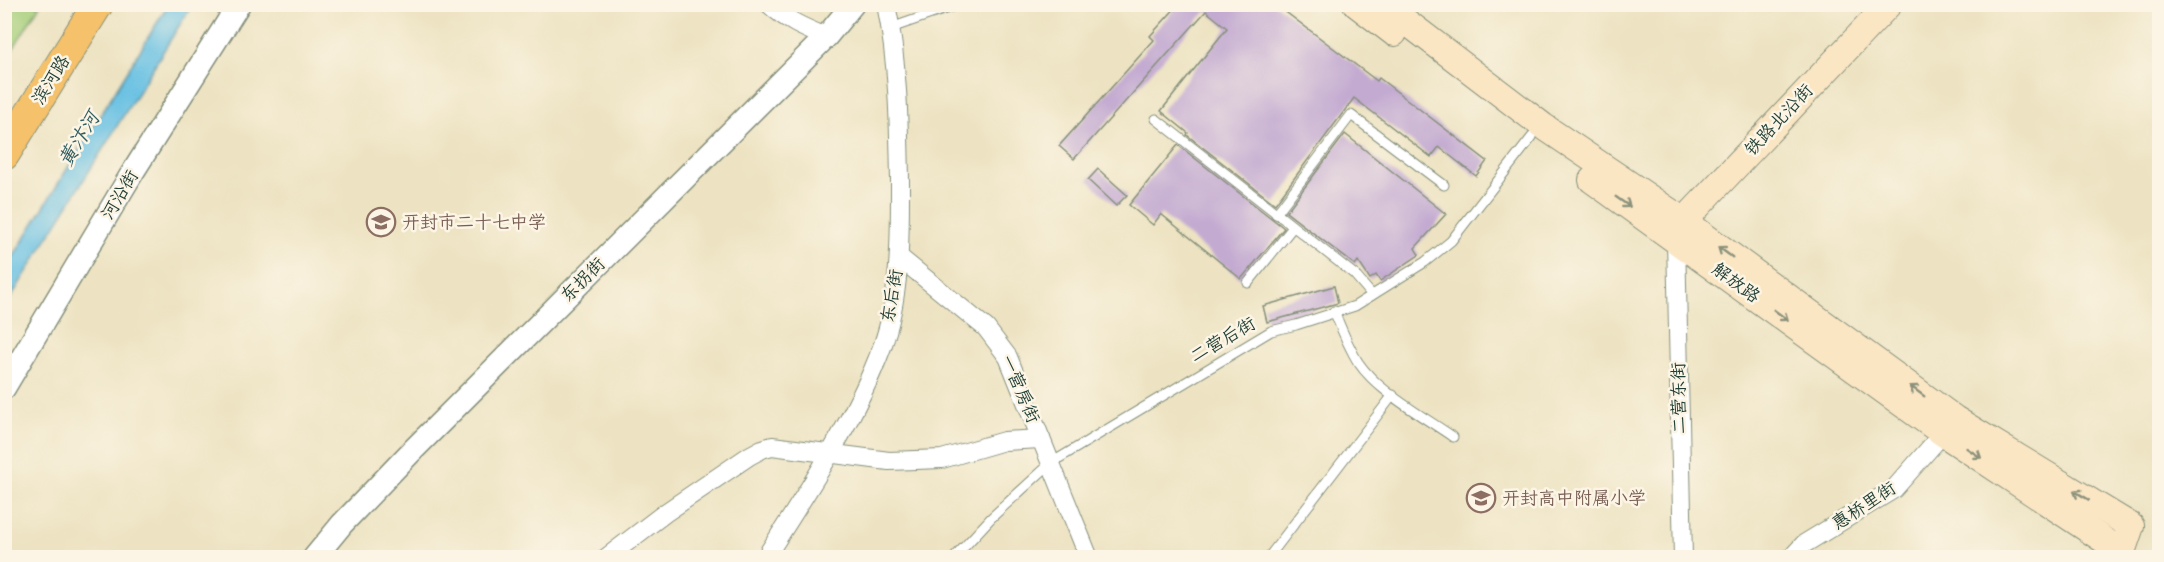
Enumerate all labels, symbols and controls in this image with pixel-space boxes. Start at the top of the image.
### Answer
street label: 滨河路 [28,52,74,108]
street label: 铁路北沿街 [1741,80,1817,160]
water label: 黄汴河 [54,105,106,171]
street label: 河沿街 [97,166,143,224]
one-way arrow [1614,195,1630,208]
school or university icon: 开封市二十七中学 [365,206,397,238]
place label: 开封市二十七中学 [402,212,546,233]
one-way arrow [1718,245,1734,258]
street label: 东拐街 [556,253,610,307]
street label: 解放路 [1708,259,1764,307]
street label: 东后街 [877,268,907,324]
one-way arrow [1772,309,1788,322]
street label: 二营后街 [1187,313,1259,367]
street label: 一营房街 [996,352,1044,426]
street label: 二营东街 [1668,362,1690,434]
one-way arrow [1909,385,1925,398]
one-way arrow [1965,447,1981,459]
street label: 惠桥里街 [1828,478,1900,534]
school or university icon: 开封高中附属小学 [1465,482,1497,514]
place label: 开封高中附属小学 [1502,488,1646,509]
one-way arrow [2073,489,2090,501]

